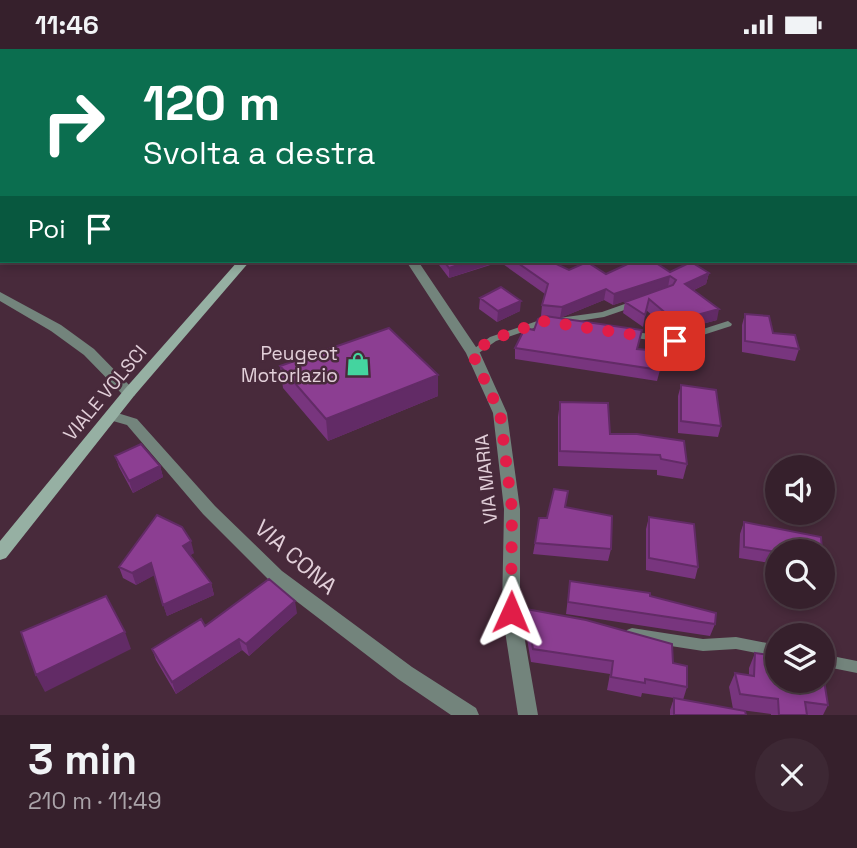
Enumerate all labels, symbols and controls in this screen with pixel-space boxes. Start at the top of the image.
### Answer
text: 11:46 [35,8,99,42]
text: 120 m [143,72,280,134]
icon: right [28,77,119,168]
text: Svolta a destra [143,133,375,173]
icon: arrive [80,210,118,248]
text: Poi [28,212,66,246]
pin [645,311,705,371]
icon: arrive [656,322,694,360]
street label: VIALE VOLSCI [58,340,152,446]
place label: Peugeot Motorlazio [241,341,338,388]
shop icon: Peugeot Motorlazio [344,350,372,378]
street label: VIA MARIA [469,433,503,525]
map controls [765,455,835,693]
button: sound [765,455,835,525]
street label: VIA CONA [248,513,344,601]
button: search [765,539,835,609]
position arrow [474,575,548,649]
button: layers [765,623,835,693]
text: 3 min [28,733,137,786]
button: close [755,738,829,812]
text: 210 m · 11:49 [28,786,162,816]

